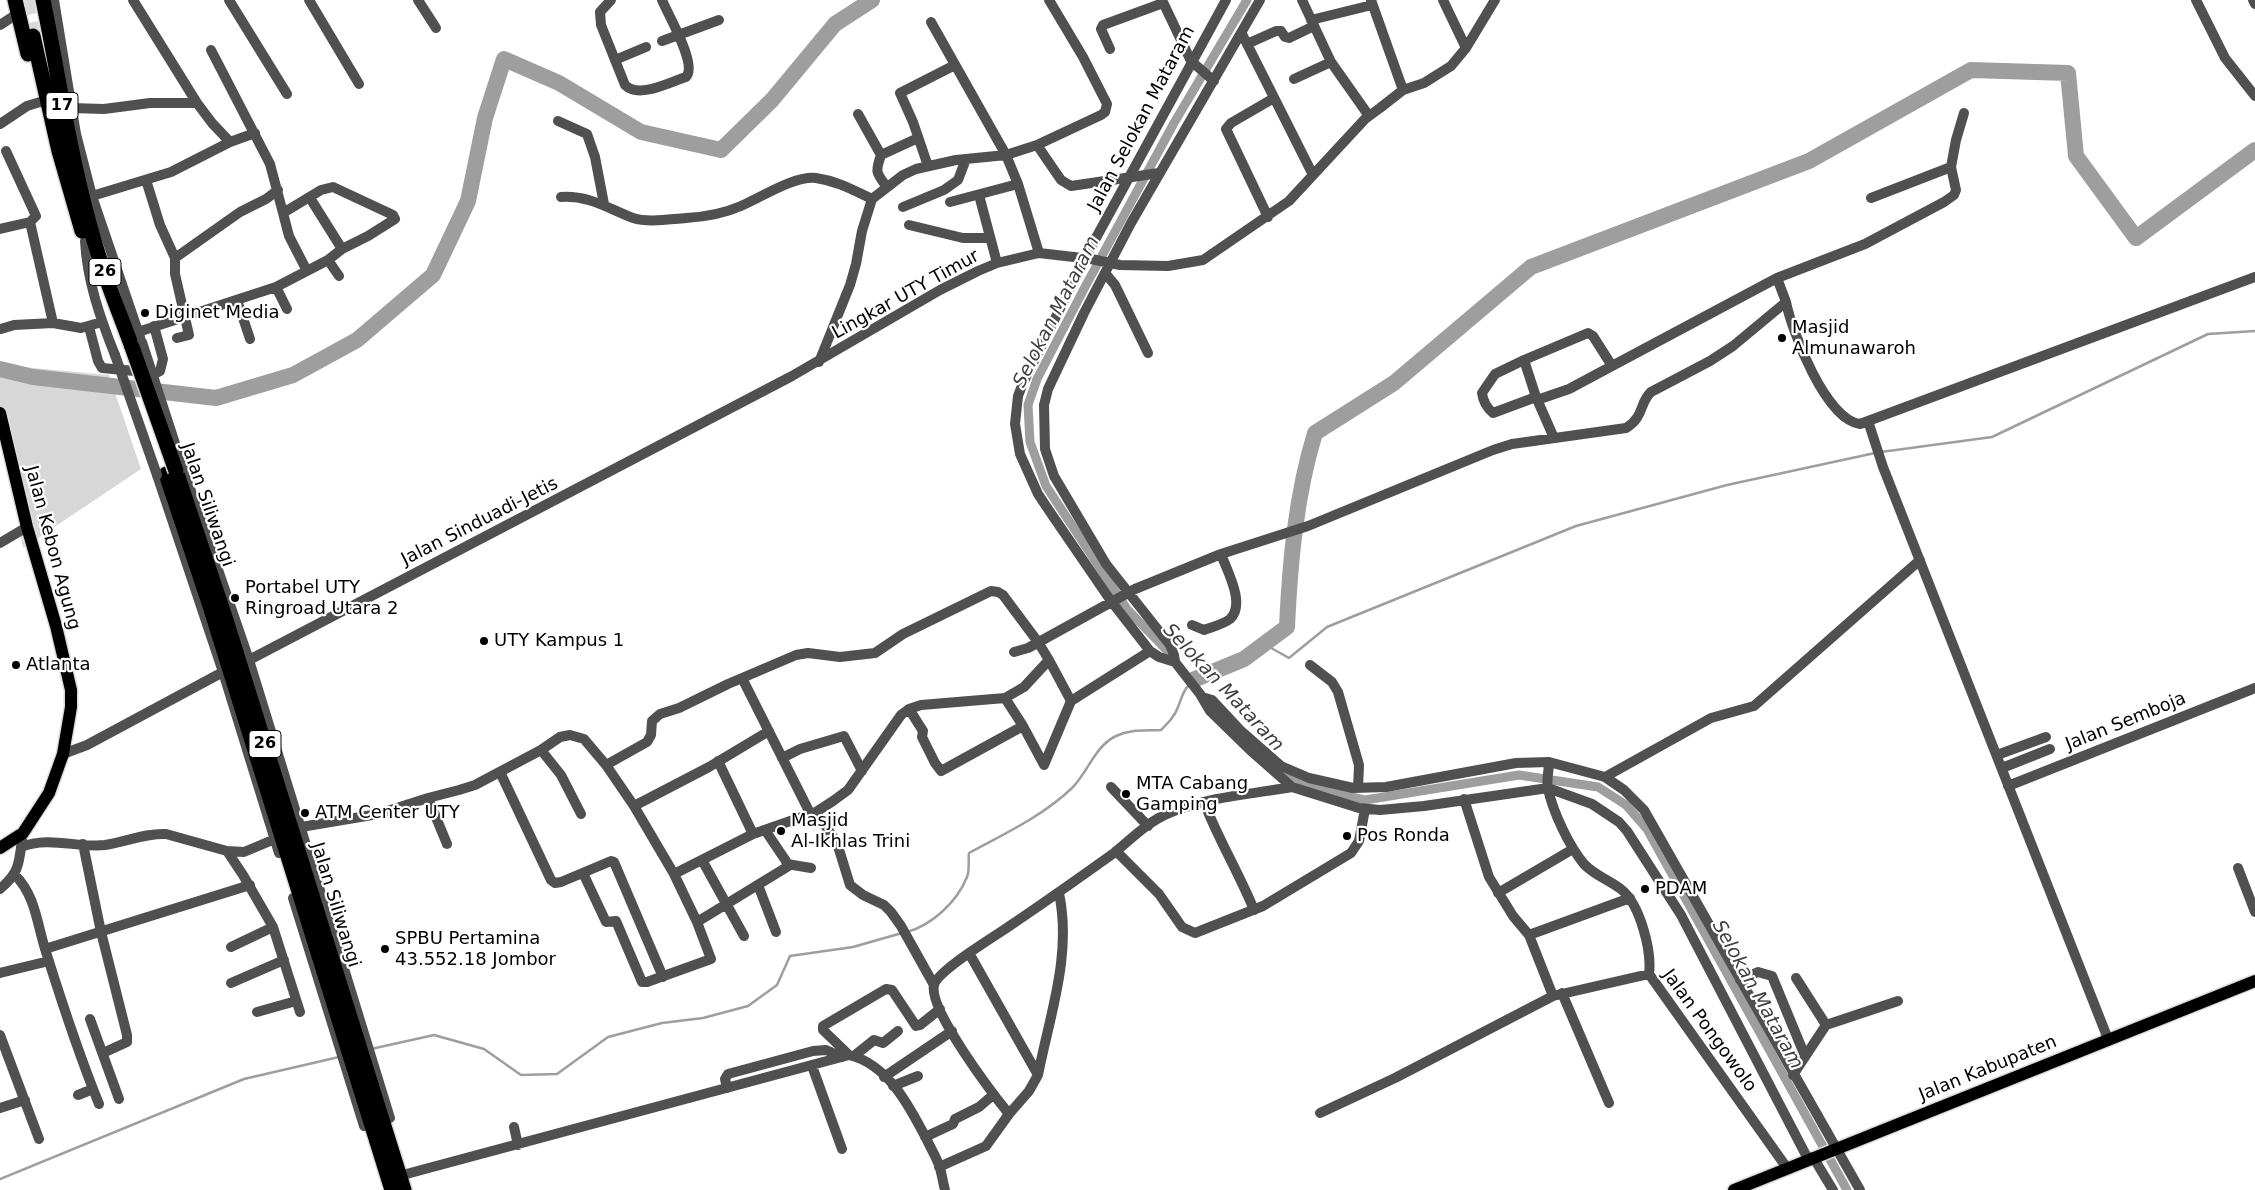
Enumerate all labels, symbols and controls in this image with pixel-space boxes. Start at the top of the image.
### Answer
street label: Jalan Selokan Mataram [1084,23,1200,215]
road number: 17 [46,92,78,120]
water label: Selokan Mataram [1009,233,1105,391]
street label: Lingkar UTY Timur [829,246,983,344]
road number: 26 [89,258,121,286]
place label: Diginet Media [155,302,280,324]
marker: Diginet Media [139,307,151,319]
place label: Masjid Almunawaroh [1792,317,1916,359]
marker: Masjid Almunawaroh [1776,332,1788,344]
street label: Jalan Siliwangi [176,440,238,570]
street label: Jalan Kebon Agung [20,464,84,632]
street label: Jalan Sinduadi-Jetis [398,473,562,571]
place label: Portabel UTY Ringroad Utara 2 [245,577,398,620]
marker: Portabel UTY Ringroad Utara 2 [229,592,241,604]
water label: Selokan Mataram [1158,619,1288,757]
place label: UTY Kampus 1 [494,630,624,652]
marker: UTY Kampus 1 [478,635,490,647]
place label: Atlanta [26,654,91,676]
marker: Atlanta [10,659,22,671]
street label: Jalan Semboja [2063,688,2189,756]
road number: 26 [249,731,281,758]
place label: MTA Cabang Gamping [1136,773,1248,816]
marker: MTA Cabang Gamping [1120,788,1132,800]
place label: ATM Center UTY [315,802,460,824]
marker: ATM Center UTY [299,807,311,819]
place label: Masjid Al-Ikhlas Trini [791,810,910,852]
marker: Masjid Al-Ikhlas Trini [775,825,787,837]
place label: Pos Ronda [1357,825,1450,847]
marker: Pos Ronda [1341,830,1353,842]
street label: Jalan Siliwangi [306,840,364,970]
place label: PDAM [1655,878,1707,900]
marker: PDAM [1639,883,1651,895]
water label: Selokan Mataram [1707,917,1807,1073]
place label: SPBU Pertamina 43.552.18 Jombor [395,928,556,971]
marker: SPBU Pertamina 43.552.18 Jombor [379,943,391,955]
street label: Jalan Pongowolo [1657,965,1761,1097]
street label: Jalan Kabupaten [1916,1031,2060,1107]

